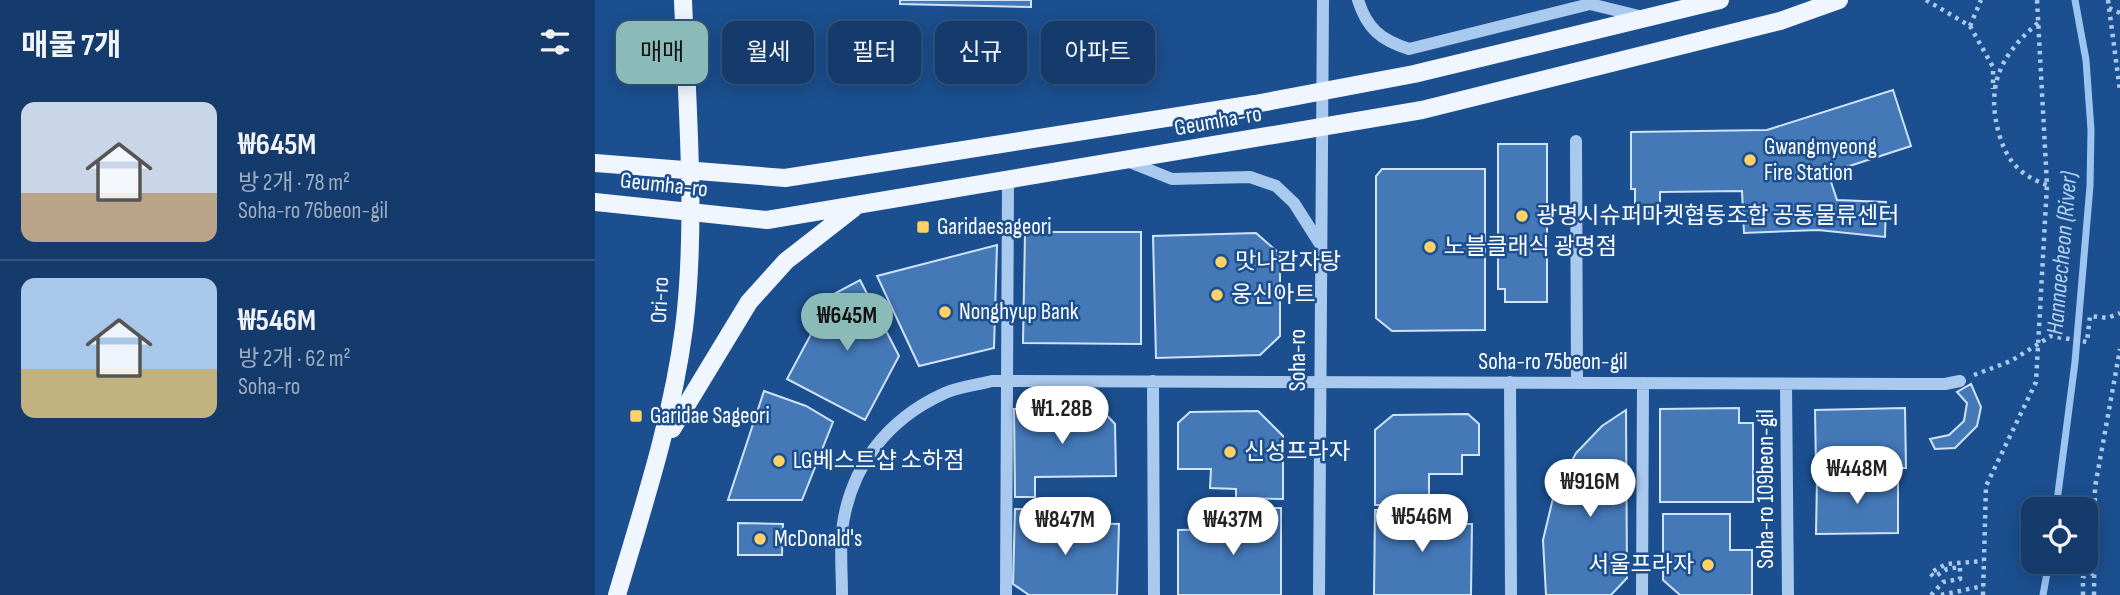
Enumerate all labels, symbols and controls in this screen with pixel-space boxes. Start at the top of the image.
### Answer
chip: 매매 [616,21,708,84]
chip: 월세 [722,21,814,84]
chip: 필터 [828,21,921,84]
chip: 신규 [935,21,1027,84]
chip: 아파트 [1041,21,1155,84]
icon: filters [536,23,574,61]
text: 매물 7개 [21,28,122,64]
street label: Geumha-ro [1172,100,1264,142]
text: ₩645M [238,127,316,163]
icon: home [77,130,161,214]
place label: Gwangmyeong Fire Station [1764,133,1877,187]
marker: Gwangmyeong Fire Station [1742,152,1758,168]
street label: Geumha-ro [619,166,709,204]
text: 방 2개 · 78 m² [238,169,350,197]
water label: Hannaecheon (River) [2040,169,2084,336]
text: Soha-ro 76beon-gil [238,197,388,225]
place label: 광명시슈퍼마켓협동조합 공동물류센터 [1536,202,1899,230]
marker: 광명시슈퍼마켓협동조합 공동물류센터 [1514,208,1530,224]
place label: Garidaesageori [937,213,1052,241]
marker: Garidaesageori [915,219,931,235]
place label: 노블클래식 광명점 [1444,233,1617,261]
marker: 노블클래식 광명점 [1422,239,1438,255]
place label: 맛나감자탕 [1235,248,1341,276]
marker: 맛나감자탕 [1213,254,1229,270]
street label: Ori-ro [645,276,675,324]
place label: 웅신아트 [1231,281,1316,309]
marker: 웅신아트 [1209,287,1225,303]
pin: ₩645M [798,294,896,353]
place label: Nonghyup Bank [959,298,1079,326]
text: ₩645M [817,302,877,330]
text: ₩546M [238,303,316,339]
marker: Nonghyup Bank [937,304,953,320]
icon: home [77,306,161,390]
street label: Soha-ro [1284,329,1312,391]
text: 방 2개 · 62 m² [238,345,351,373]
street label: Soha-ro 75beon-gil [1478,348,1628,376]
text: Soha-ro [238,373,300,401]
pin: ₩1.28B [1005,386,1119,446]
text: ₩1.28B [1032,395,1092,423]
place label: Garidae Sageori [650,402,770,430]
marker: Garidae Sageori [628,408,644,424]
street label: Soha-ro 109beon-gil [1752,409,1780,569]
place label: 신성프라자 [1244,438,1350,466]
marker: 신성프라자 [1222,444,1238,460]
place label: LG베스트샵 소하점 [793,447,964,475]
pin: ₩448M [1808,447,1906,506]
marker: LG베스트샵 소하점 [771,453,787,469]
text: ₩448M [1827,455,1887,483]
pin: ₩916M [1541,460,1639,519]
text: ₩916M [1561,468,1619,496]
pin: ₩546M [1373,494,1471,554]
map controls [2021,497,2098,574]
button: locate [2021,497,2098,574]
pin: ₩847M [1016,498,1114,557]
pin: ₩437M [1184,498,1282,557]
text: ₩546M [1392,503,1452,531]
text: ₩847M [1035,506,1095,534]
text: ₩437M [1203,506,1263,534]
place label: McDonald's [774,525,862,553]
marker: McDonald's [752,531,768,547]
place label: 서울프라자 [1588,551,1694,579]
marker: 서울프라자 [1700,557,1716,573]

